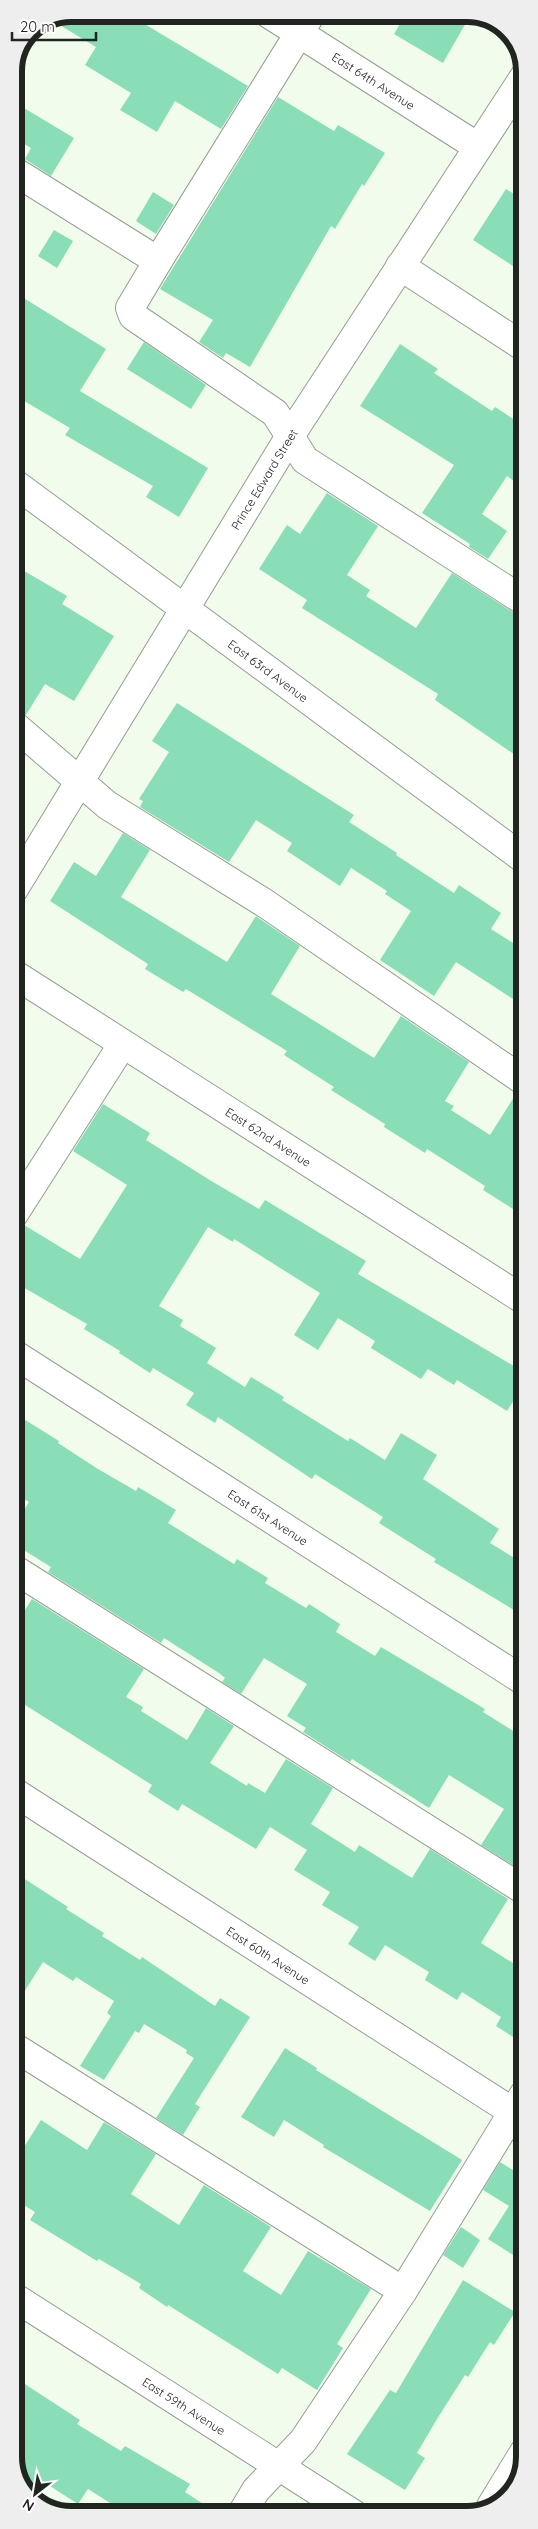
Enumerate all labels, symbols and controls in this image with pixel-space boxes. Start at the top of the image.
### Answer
scale bar [12,10,96,42]
text: 20 m [20,17,55,36]
street label: East 64th Avenue [329,49,418,113]
street label: Prince Edward Street [227,426,300,532]
street label: East 63rd Avenue [225,636,312,705]
street label: East 62nd Avenue [223,1104,314,1170]
street label: East 61st Avenue [225,1486,311,1548]
street label: East 60th Avenue [224,1923,313,1987]
street label: East 59th Avenue [140,2374,229,2438]
north arrow [10,2469,60,2519]
text: N [19,2495,37,2516]

